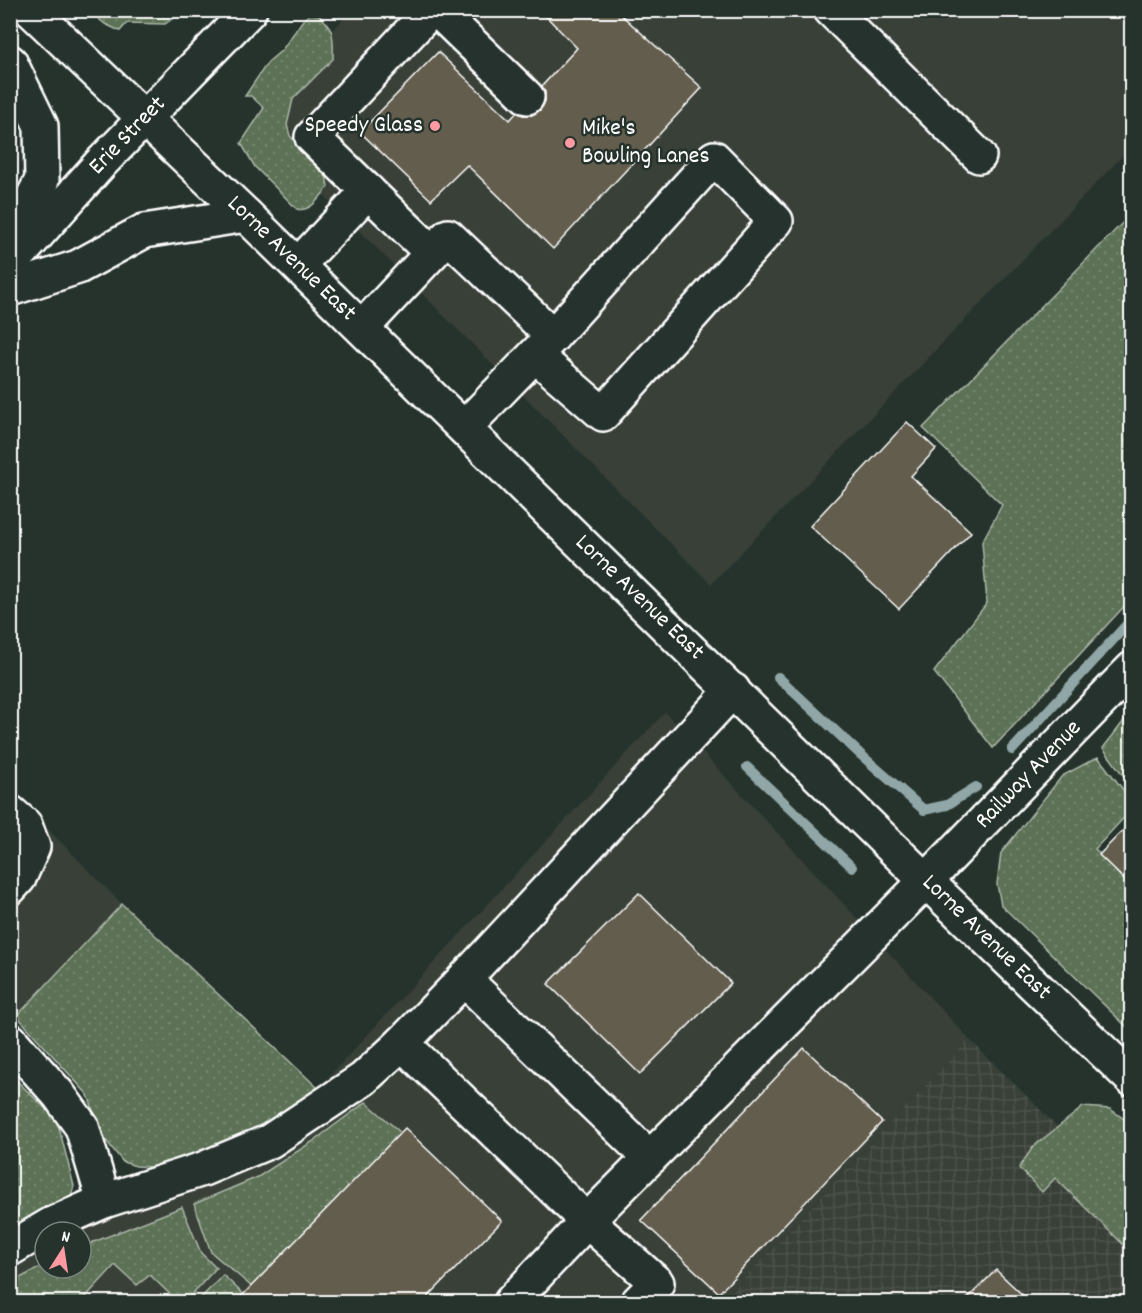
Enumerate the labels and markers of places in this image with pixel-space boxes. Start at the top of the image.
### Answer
place label: Speedy Glass [304,109,423,143]
place label: Mike's Bowling Lanes [582,112,710,174]
marker: Speedy Glass [428,119,442,133]
marker: Mike's Bowling Lanes [563,136,577,150]

